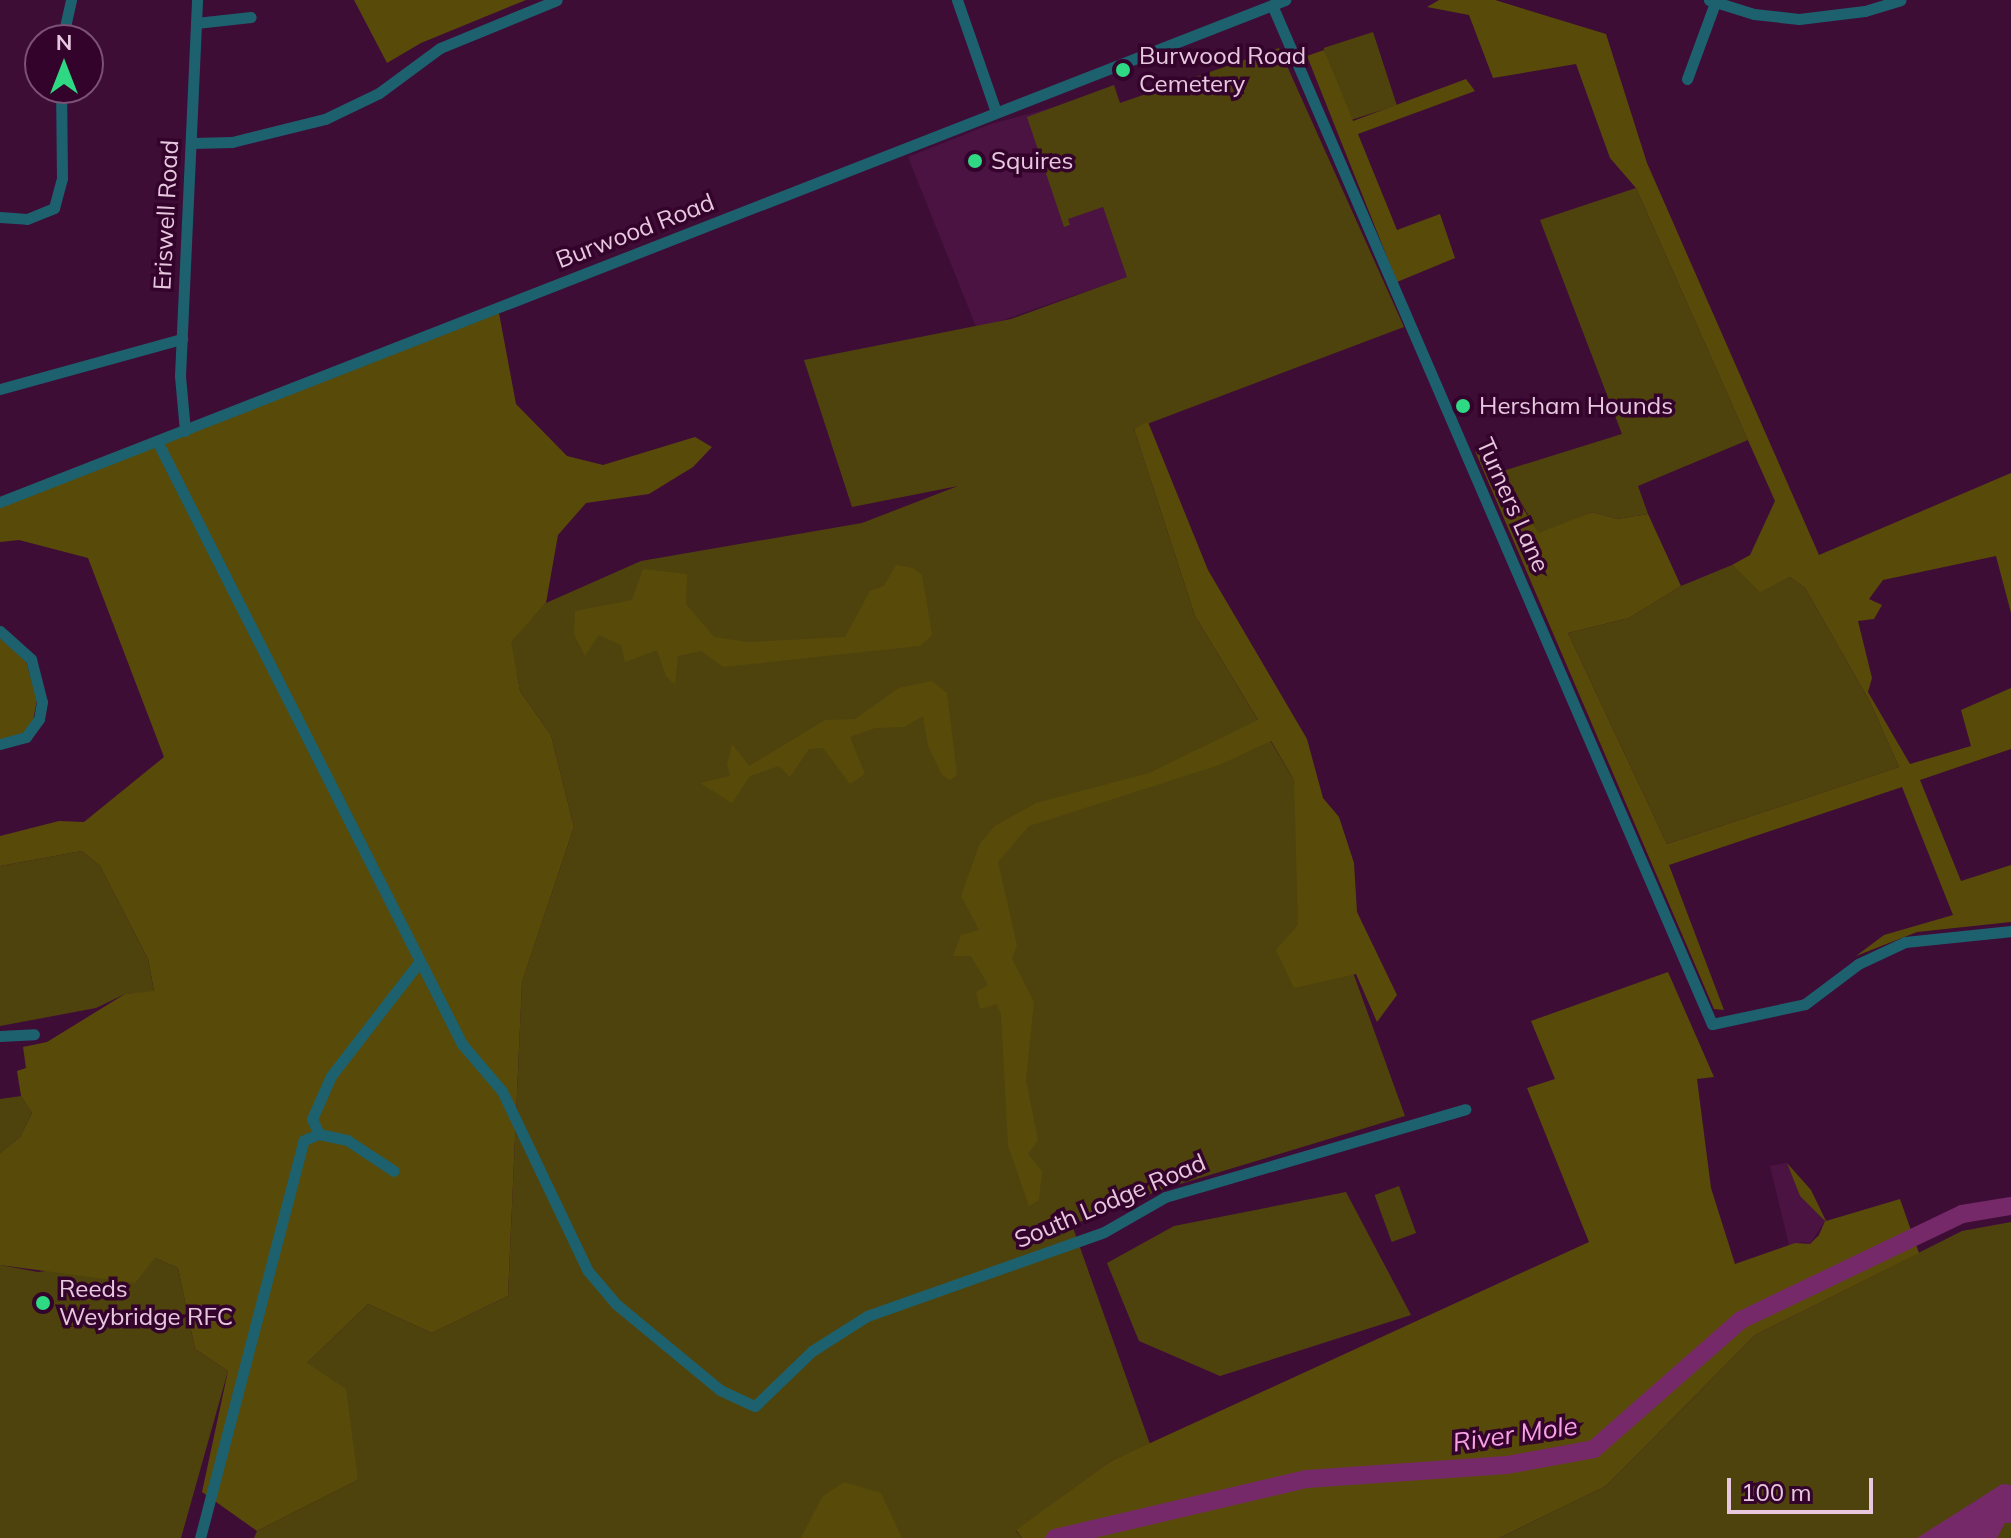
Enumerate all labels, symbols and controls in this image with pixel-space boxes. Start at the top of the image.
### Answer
north arrow [24,24,104,104]
text: N [56,28,72,56]
place label: Burwood Road Cemetery [1139,42,1306,98]
marker: Burwood Road Cemetery [1114,61,1132,79]
street label: Eriswell Road [148,139,184,291]
place label: Squires [991,147,1073,175]
marker: Squires [966,152,984,170]
street label: Burwood Road [552,188,718,274]
place label: Hersham Hounds [1479,392,1673,420]
marker: Hersham Hounds [1454,397,1472,415]
street label: Turners Lane [1471,433,1555,577]
street label: South Lodge Road [1010,1148,1210,1254]
place label: Reeds Weybridge RFC [59,1275,233,1331]
marker: Reeds Weybridge RFC [34,1294,52,1312]
water label: River Mole [1451,1410,1579,1458]
scale bar [1731,1462,1877,1512]
text: 100 m [1741,1477,1812,1507]

